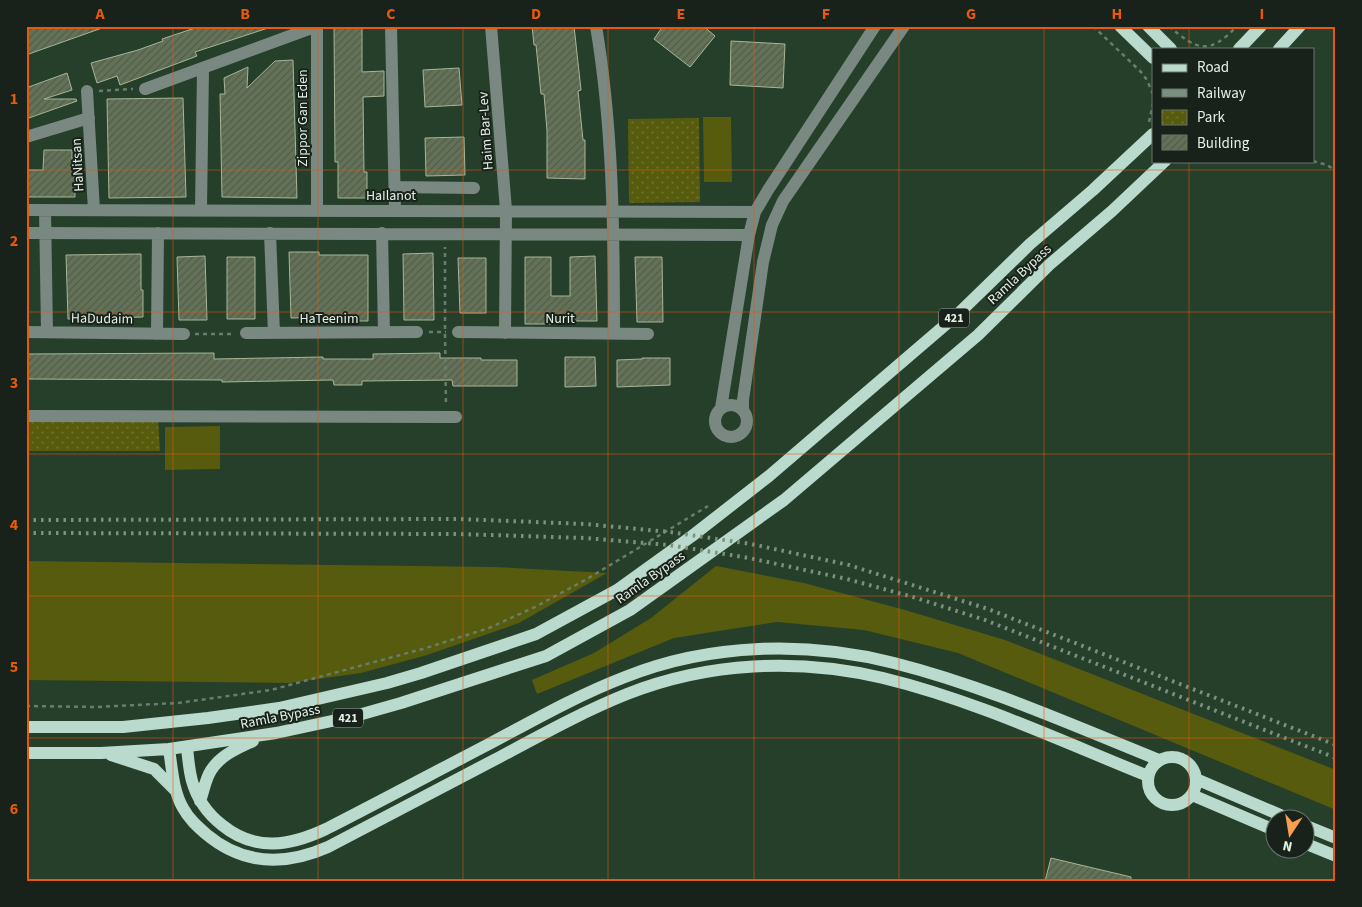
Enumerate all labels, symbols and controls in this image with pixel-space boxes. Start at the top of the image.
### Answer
text: A [94,3,105,25]
text: B [240,3,250,25]
text: C [386,3,396,25]
text: D [531,3,541,25]
text: E [677,3,685,25]
text: F [822,3,830,25]
text: G [966,3,976,25]
text: H [1112,3,1122,25]
text: I [1260,3,1264,25]
legend [1152,48,1314,162]
text: Road [1197,57,1229,78]
street label: Zippor Gan Eden [293,69,313,167]
text: Railway [1197,83,1246,104]
text: 1 [10,88,18,110]
street label: Haim Bar-Lev [473,91,499,171]
text: Park [1197,107,1226,128]
text: Building [1197,133,1250,154]
street label: HaNitsan [67,138,89,192]
street label: HaIlanot [366,186,416,206]
text: 2 [10,230,18,252]
street label: Ramla Bypass [983,240,1056,310]
street label: HaDudaim [71,308,133,330]
road number: 421 [939,308,969,328]
street label: HaTeenim [299,309,359,329]
street label: Nurit [545,309,575,329]
text: 3 [10,372,18,394]
text: 4 [10,514,19,536]
street label: Ramla Bypass [612,546,690,609]
text: 5 [10,656,18,678]
street label: Ramla Bypass [239,699,322,735]
road number: 421 [333,708,363,728]
text: 6 [10,798,18,820]
north arrow [1264,810,1314,860]
text: N [1281,835,1294,856]

